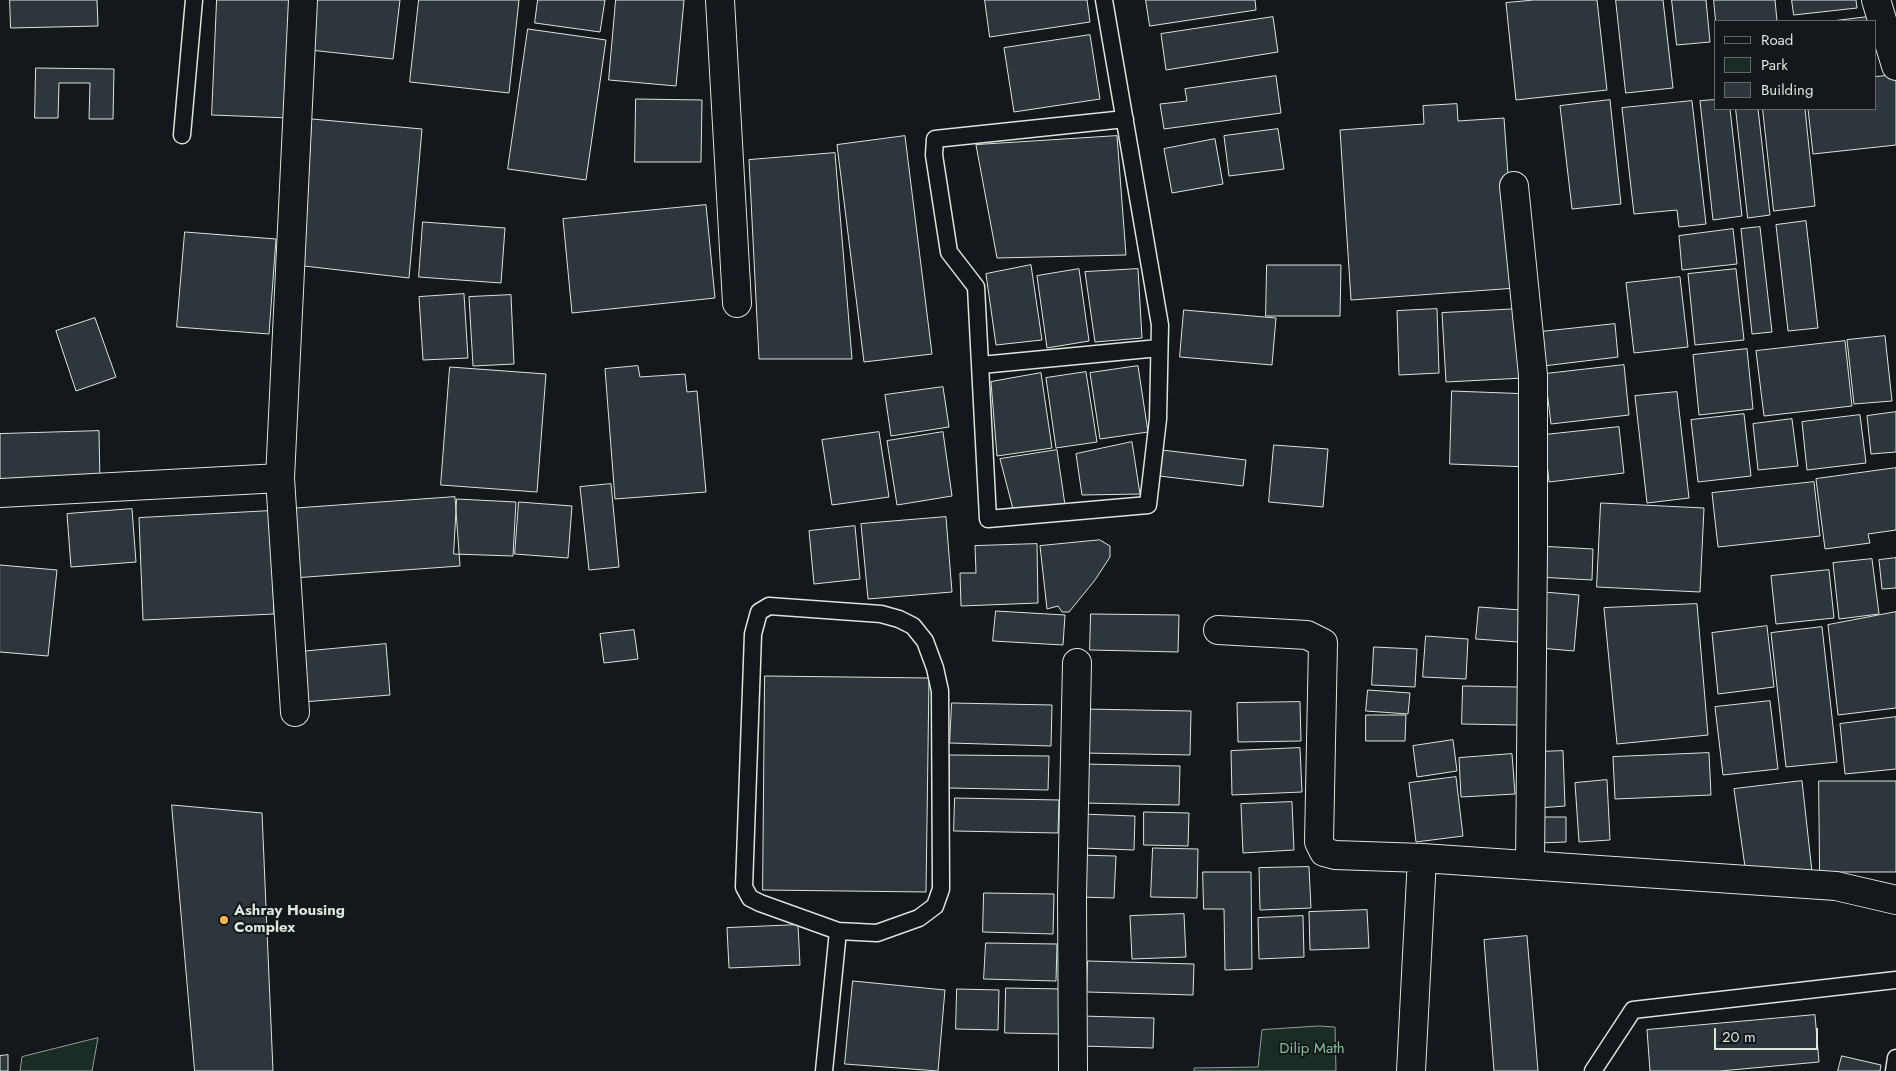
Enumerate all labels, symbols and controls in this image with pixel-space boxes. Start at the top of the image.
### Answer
legend [1714,20,1876,110]
text: Road [1761,29,1793,51]
text: Park [1761,54,1788,76]
text: Building [1761,79,1813,101]
place label: Ashray Housing Complex [234,902,345,937]
marker: Ashray Housing Complex [218,914,230,926]
scale bar [1716,1018,1820,1050]
text: 20 m [1722,1026,1756,1048]
park label: Dilip Math [1279,1040,1345,1058]

